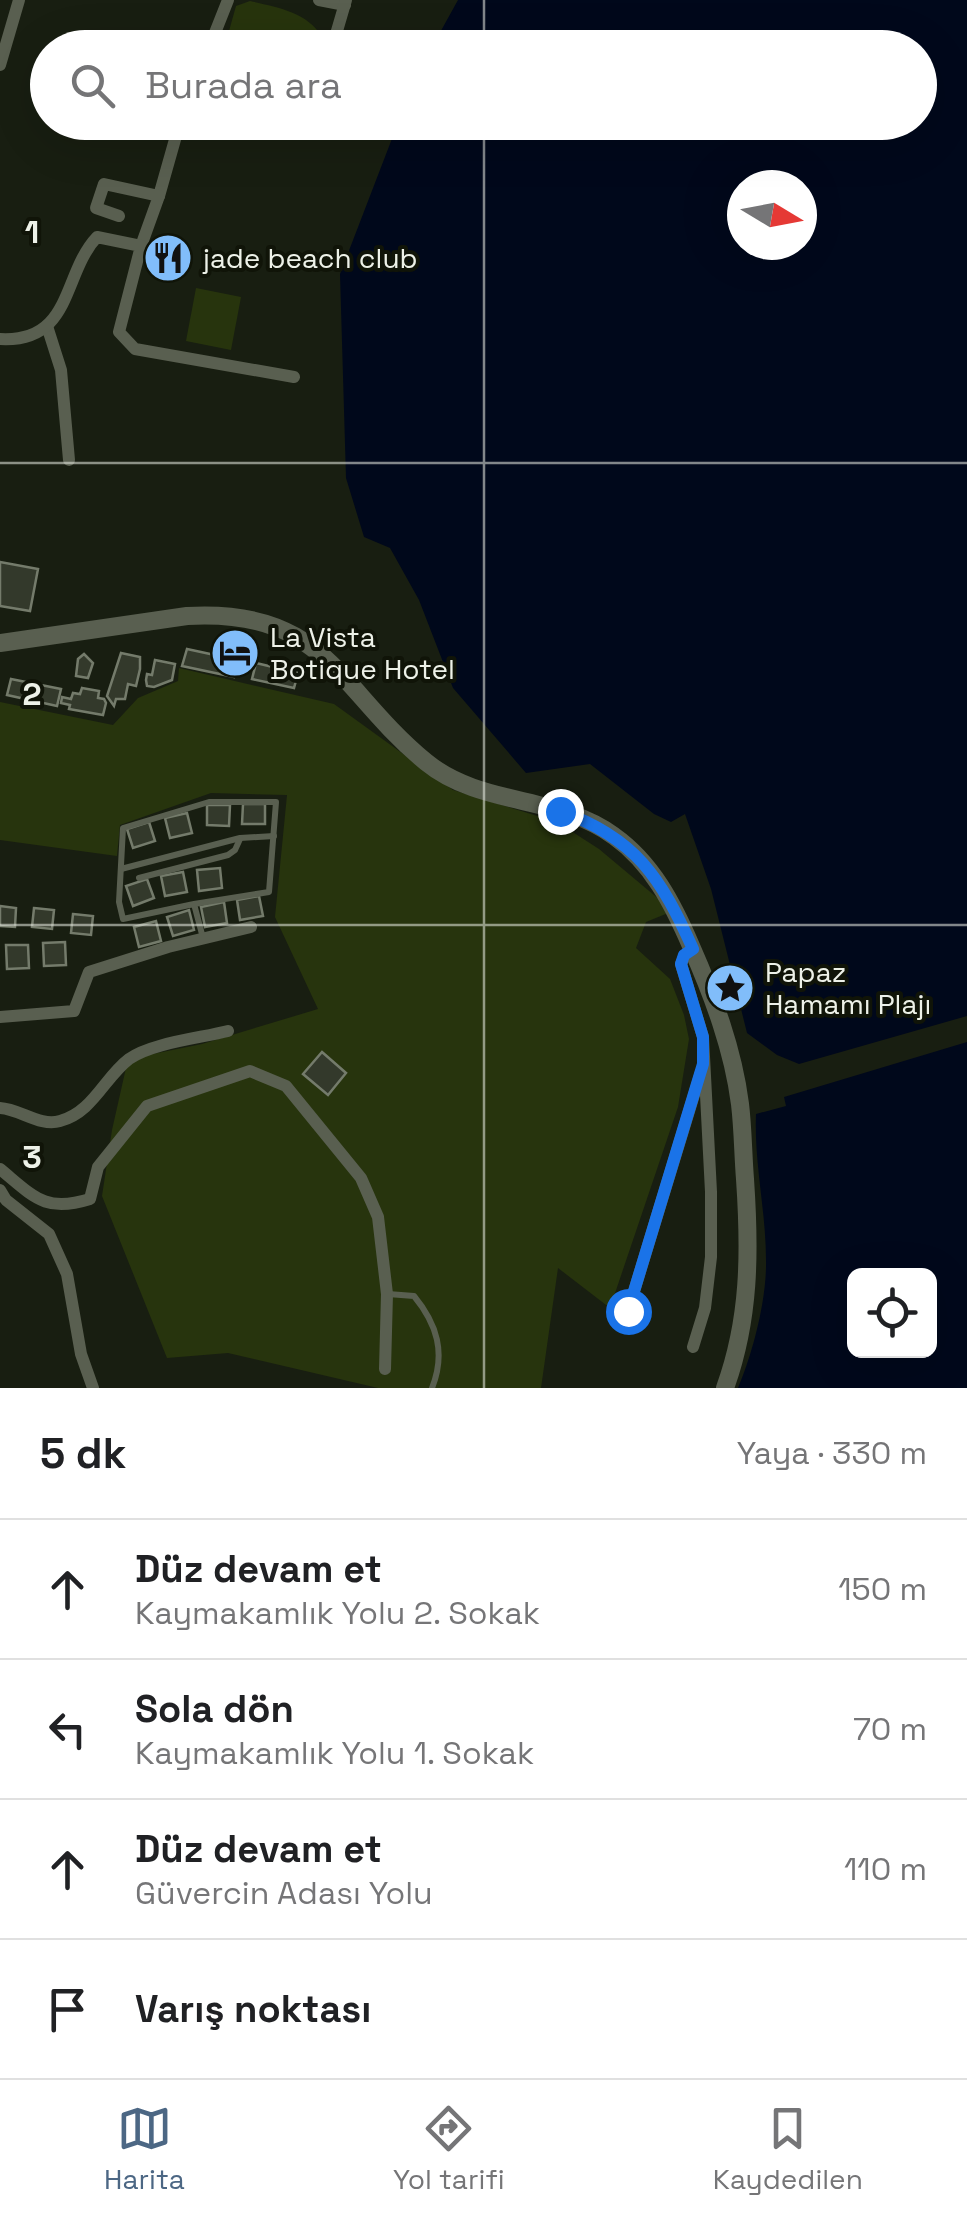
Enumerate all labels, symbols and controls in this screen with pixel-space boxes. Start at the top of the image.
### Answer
search box [30,30,937,140]
icon: search [65,58,120,113]
text: Burada ara [145,61,342,109]
north arrow [727,170,817,260]
text: 1 [25,212,39,252]
restaurant icon: jade beach club [142,232,194,284]
place label: jade beach club [202,240,418,276]
place label: La Vista Botique Hotel [270,619,455,687]
hotel icon: La Vista Botique Hotel [209,627,261,679]
text: 2 [22,674,42,714]
route end [538,789,584,835]
place label: Papaz Hamamı Plajı [765,954,931,1022]
place icon: Papaz Hamamı Plajı [704,962,756,1014]
text: 3 [22,1137,42,1177]
map controls [847,1268,937,1358]
button: locate [847,1268,937,1358]
route start [606,1289,652,1335]
text: 5 dk [40,1427,126,1480]
text: Yaya · 330 m [737,1433,927,1473]
text: Düz devam et [135,1545,382,1593]
icon: ahead [40,1562,95,1617]
text: 150 m [838,1569,927,1609]
text: Kaymakamlık Yolu 2. Sokak [135,1593,540,1633]
text: Sola dön [135,1685,294,1733]
icon: left [40,1702,95,1757]
text: 70 m [853,1709,927,1749]
text: Kaymakamlık Yolu 1. Sokak [135,1733,534,1773]
text: Düz devam et [135,1825,382,1873]
icon: ahead [40,1842,95,1897]
text: 110 m [844,1849,927,1889]
text: Güvercin Adası Yolu [135,1873,433,1913]
icon: arrive [40,1982,95,2037]
text: Varış noktası [135,1985,371,2033]
tab: Harita [104,2101,185,2197]
tab: Yol tarifi [393,2101,505,2197]
tab: Kaydedilen [713,2101,863,2197]

